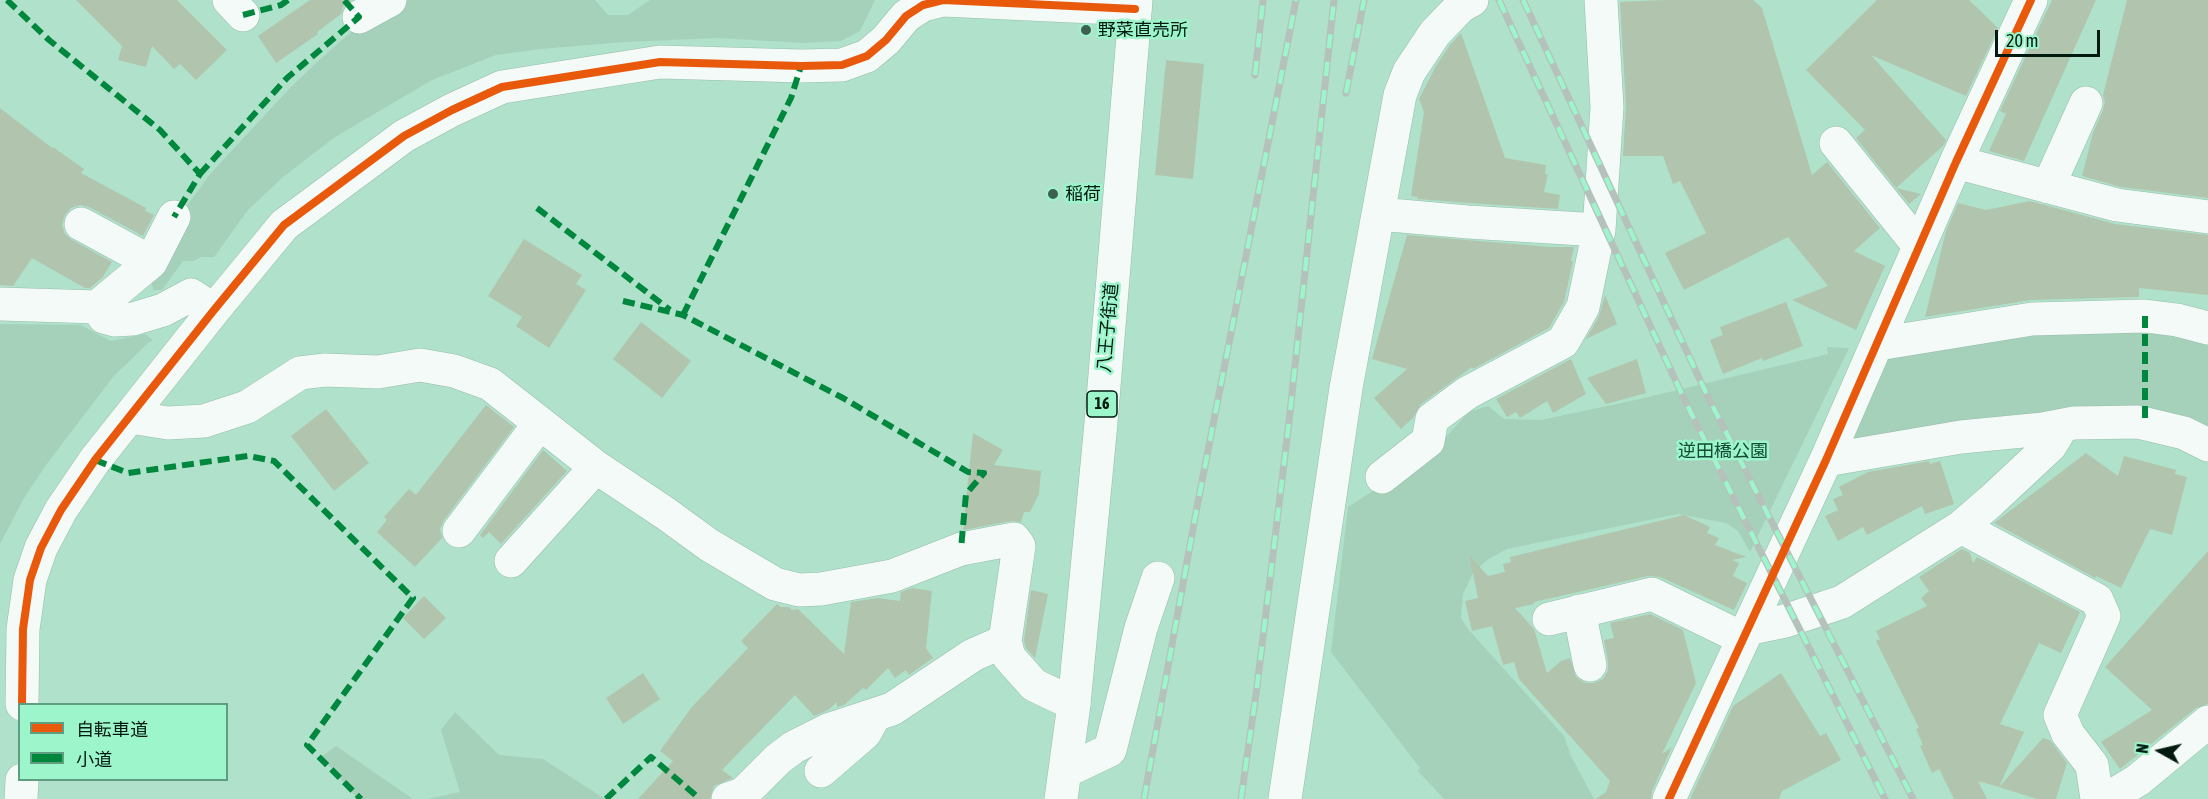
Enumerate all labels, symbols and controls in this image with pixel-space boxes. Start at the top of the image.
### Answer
scale bar [1998,18,2103,56]
place label: 野菜直売所 [1098,19,1188,41]
marker: 野菜直売所 [1079,23,1093,37]
text: 20 m [2006,30,2038,51]
place label: 稲荷 [1065,183,1101,205]
marker: 稲荷 [1046,187,1060,201]
street label: 八王子街道 [1093,282,1123,374]
road number: 16 [1087,391,1117,417]
park label: 逆田橋公園 [1678,440,1768,462]
legend [18,703,228,781]
text: 自転車道 [76,719,148,740]
north arrow [2130,721,2190,781]
text: N [2133,743,2152,754]
text: 小道 [76,749,112,770]

